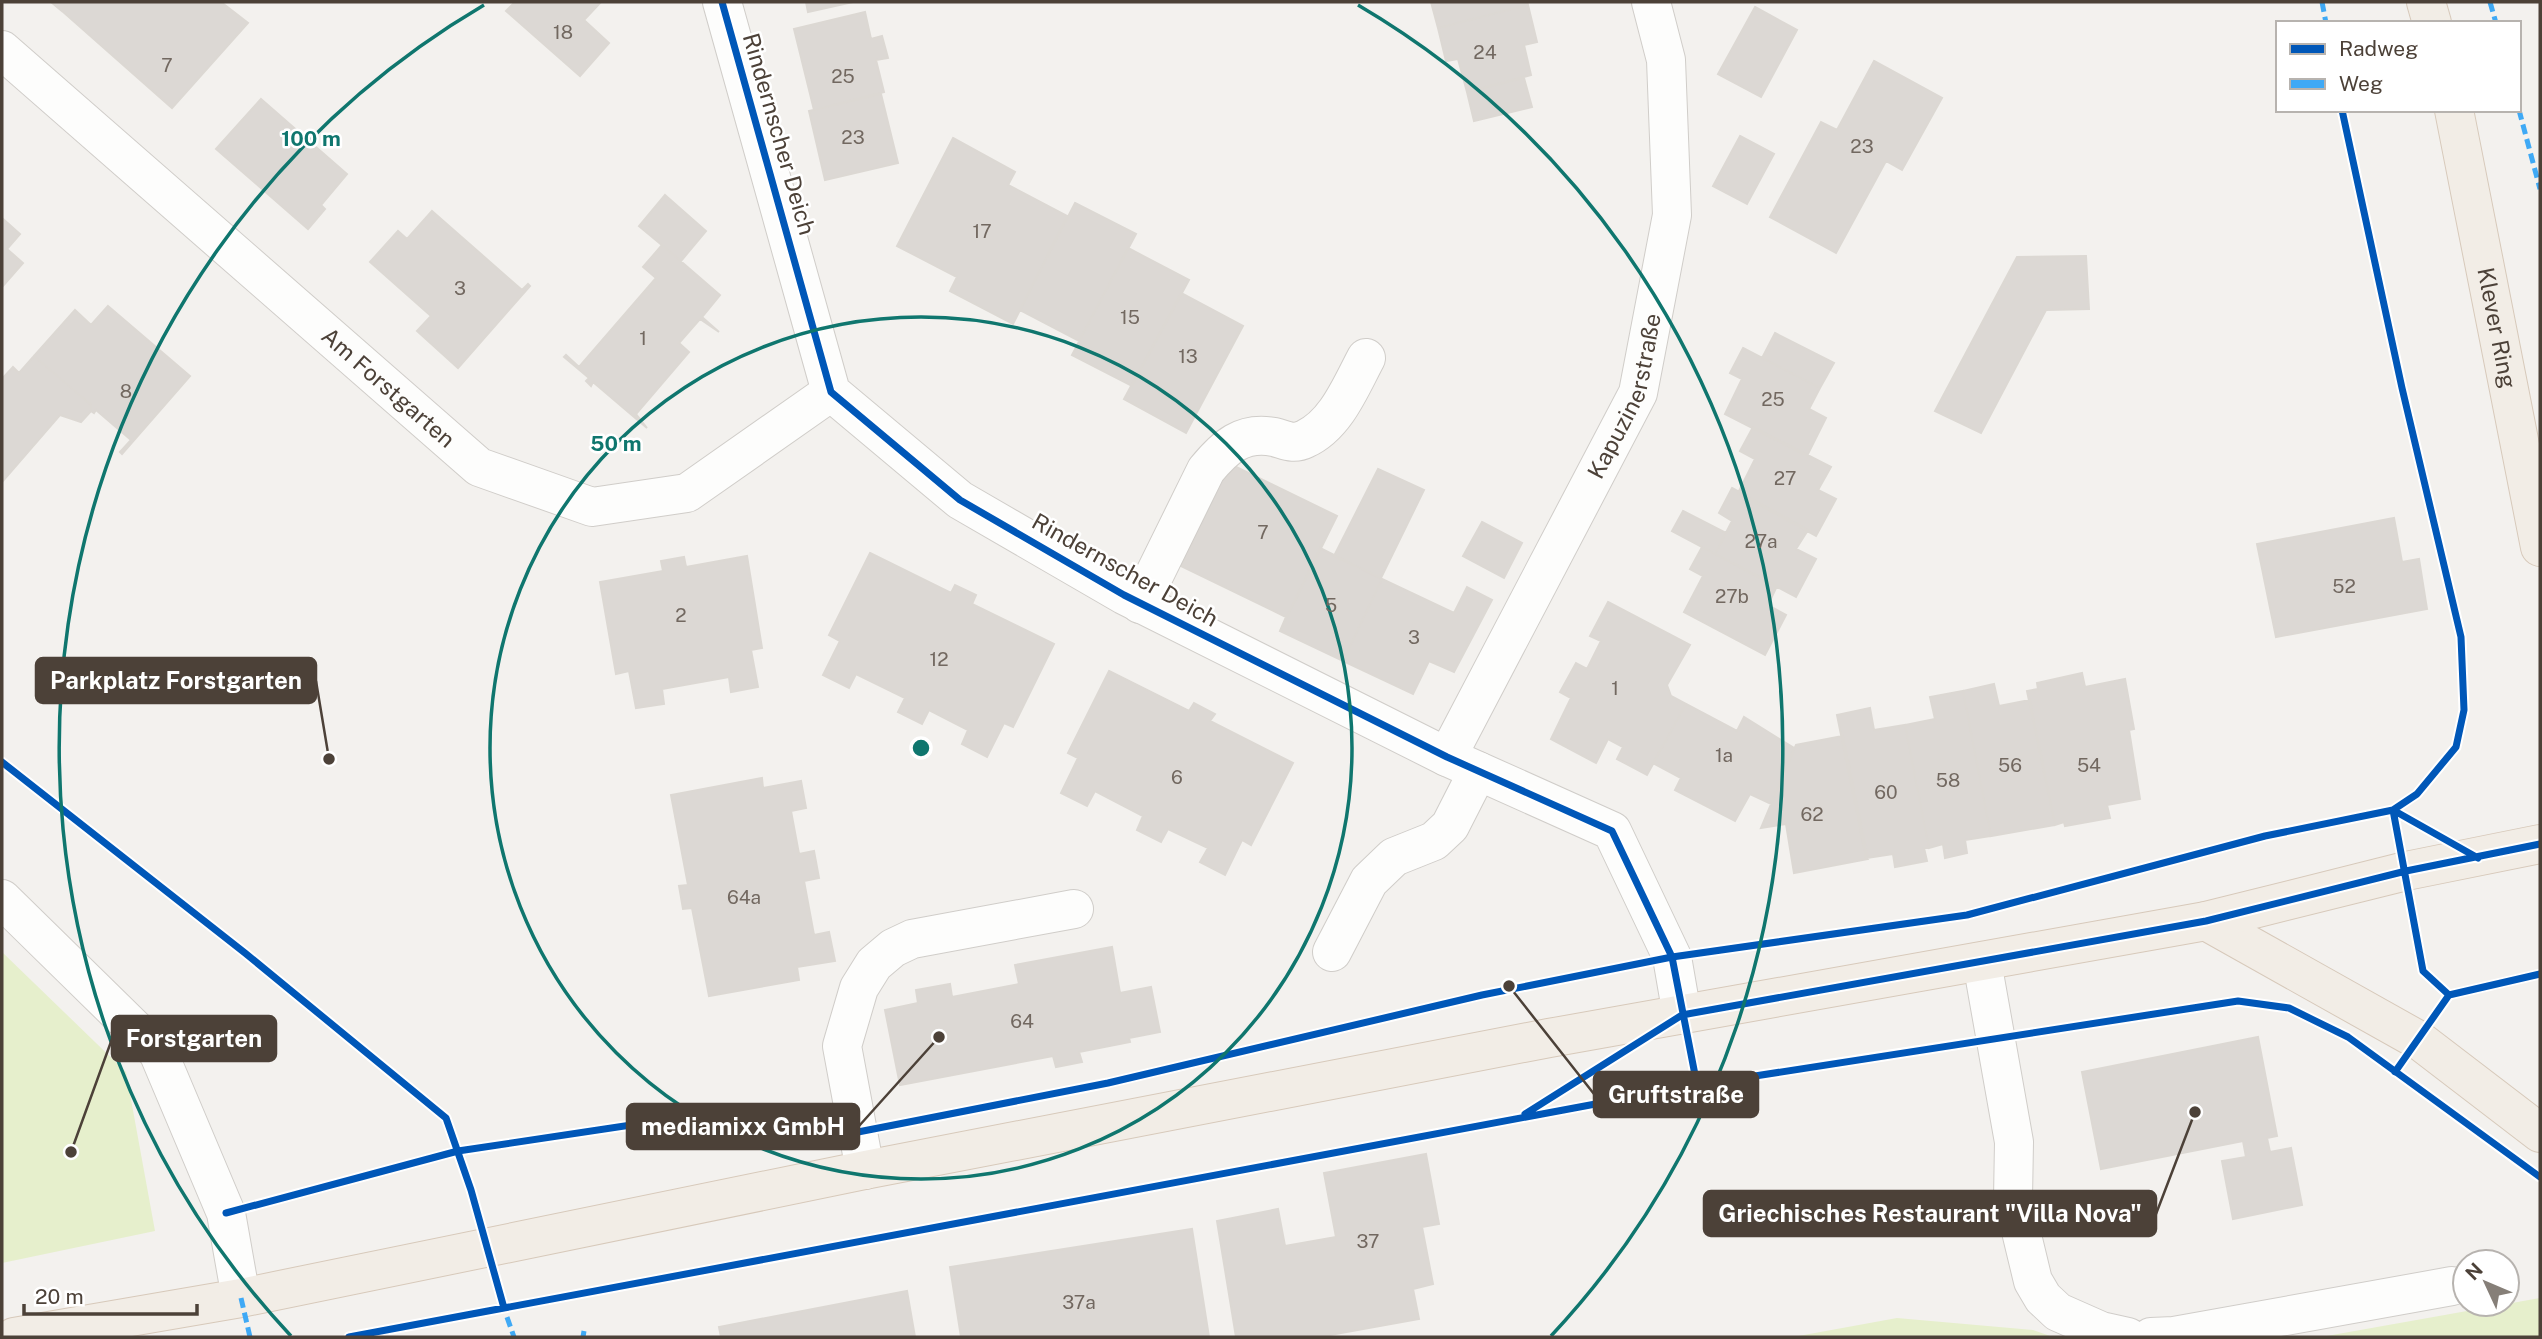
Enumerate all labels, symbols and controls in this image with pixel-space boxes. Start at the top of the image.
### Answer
house number: 18 [553,21,573,43]
legend [2276,21,2521,112]
street label: Rindernscher Deich [738,30,821,238]
text: Radweg [2339,36,2418,61]
house number: 24 [1473,41,1497,63]
house number: 7 [161,54,173,76]
house number: 25 [831,65,855,87]
text: Weg [2339,71,2383,96]
text: 100 m [281,126,341,151]
house number: 23 [841,126,865,148]
house number: 23 [1850,135,1874,157]
house number: 17 [972,220,992,242]
street label: Klever Ring [2472,265,2522,391]
house number: 3 [454,277,466,299]
house number: 15 [1120,306,1140,328]
street label: Kapuzinerstraße [1582,311,1666,483]
street label: Am Forstgarten [316,322,461,453]
house number: 1 [639,327,647,349]
house number: 13 [1178,345,1198,367]
house number: 8 [120,380,132,402]
house number: 25 [1761,388,1785,410]
text: 50 m [590,431,642,456]
house number: 27 [1774,467,1796,489]
street label: Rindernscher Deich [1027,507,1223,632]
house number: 7 [1257,521,1269,543]
house number: 27a [1744,530,1778,552]
house number: 52 [2332,575,2356,597]
house number: 27b [1715,585,1749,607]
house number: 5 [1325,594,1337,616]
house number: 2 [675,604,687,626]
house number: 3 [1408,626,1420,648]
house number: 12 [929,648,949,670]
callout: Parkplatz Forstgarten [36,658,316,703]
text: Parkplatz Forstgarten [50,666,302,694]
house number: 1 [1611,677,1619,699]
centre of rings [909,736,933,760]
house number: 1a [1715,744,1733,766]
house number: 56 [1998,754,2022,776]
house number: 54 [2077,754,2101,776]
house number: 6 [1171,766,1183,788]
house number: 58 [1936,769,1960,791]
house number: 60 [1874,781,1898,803]
house number: 62 [1800,803,1824,825]
house number: 64a [727,886,761,908]
house number: 64 [1010,1010,1034,1032]
callout: Forstgarten [112,1016,276,1061]
text: Forstgarten [126,1024,262,1052]
callout: Gruftstraße [1594,1072,1758,1117]
text: Gruftstraße [1608,1080,1744,1108]
callout: mediamixx GmbH [627,1104,859,1149]
text: mediamixx GmbH [641,1112,845,1140]
callout: Griechisches Restaurant "Villa Nova" [1704,1191,2156,1236]
text: Griechisches Restaurant "Villa Nova" [1718,1199,2142,1227]
house number: 37 [1356,1230,1380,1252]
north arrow [2451,1248,2521,1318]
text: N [2461,1258,2487,1284]
scale bar [24,1272,198,1316]
text: 20 m [35,1284,84,1309]
house number: 37a [1062,1291,1096,1313]

